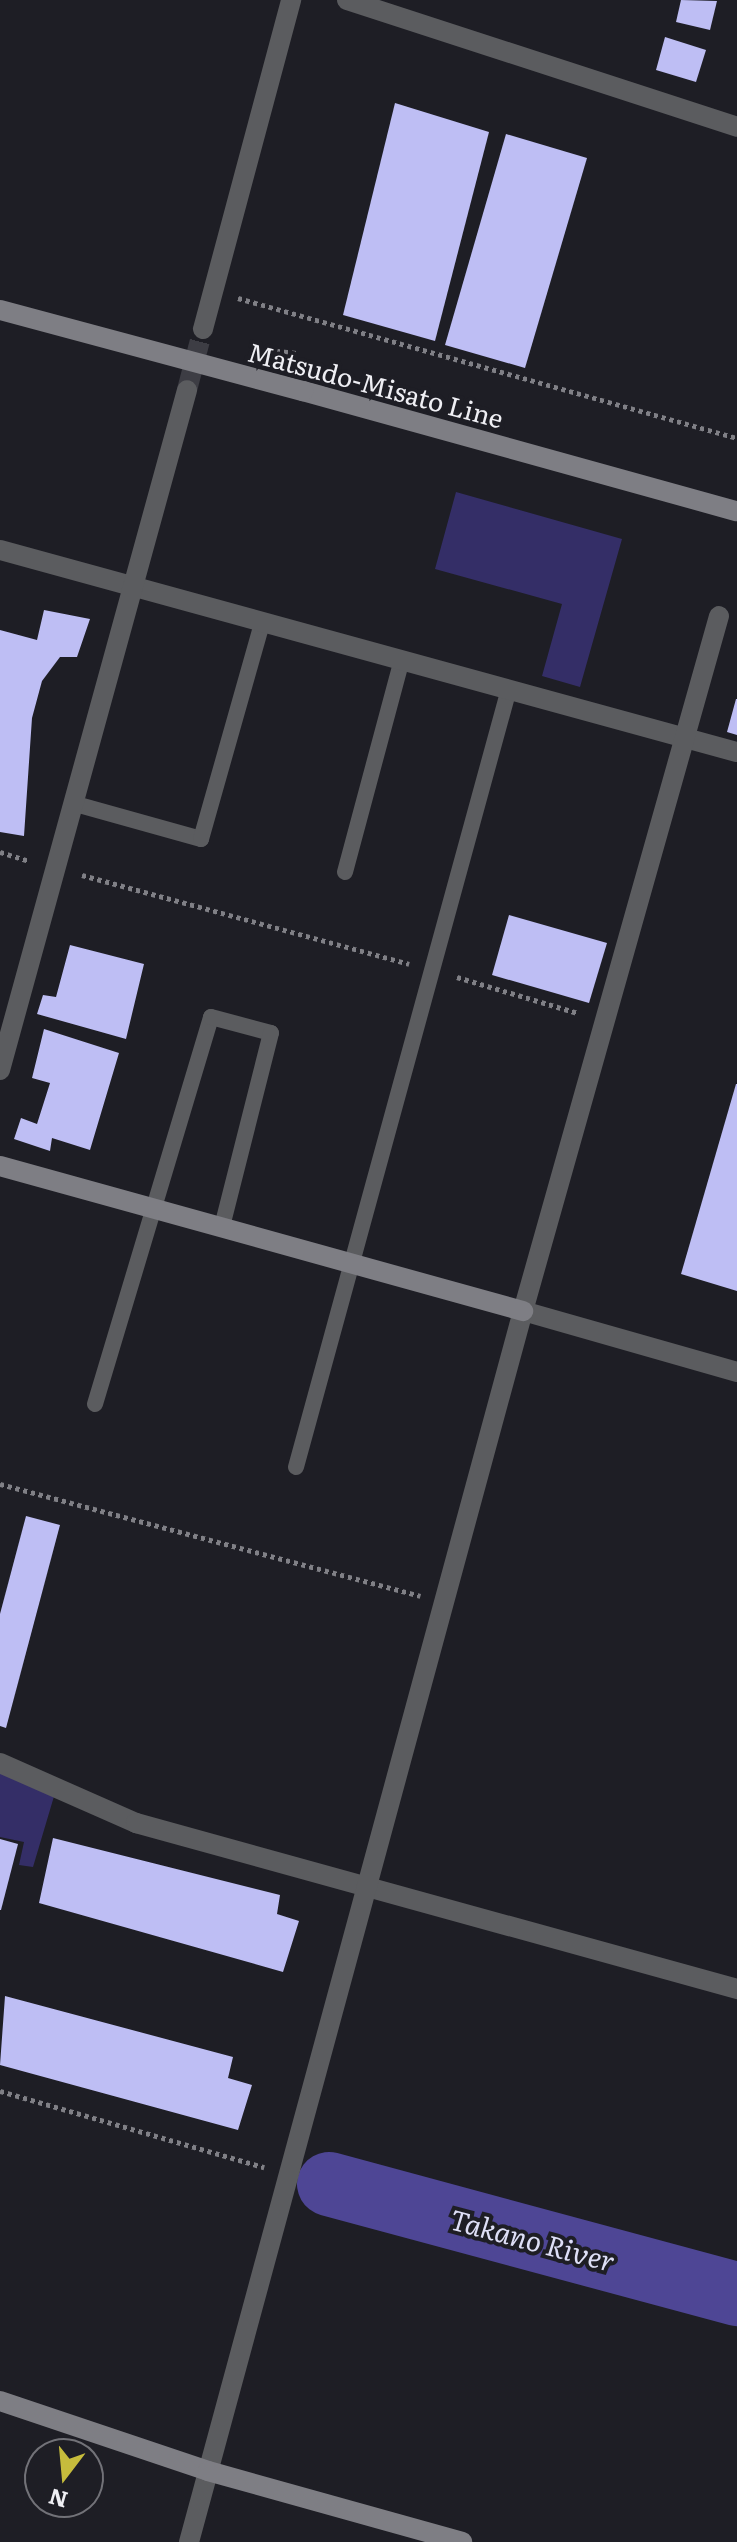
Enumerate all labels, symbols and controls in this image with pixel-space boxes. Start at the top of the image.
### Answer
street label: Matsudo-Misato Line [245,335,507,433]
water label: Takano River [447,2201,619,2277]
north arrow [24,2438,104,2518]
text: N [44,2481,71,2518]

